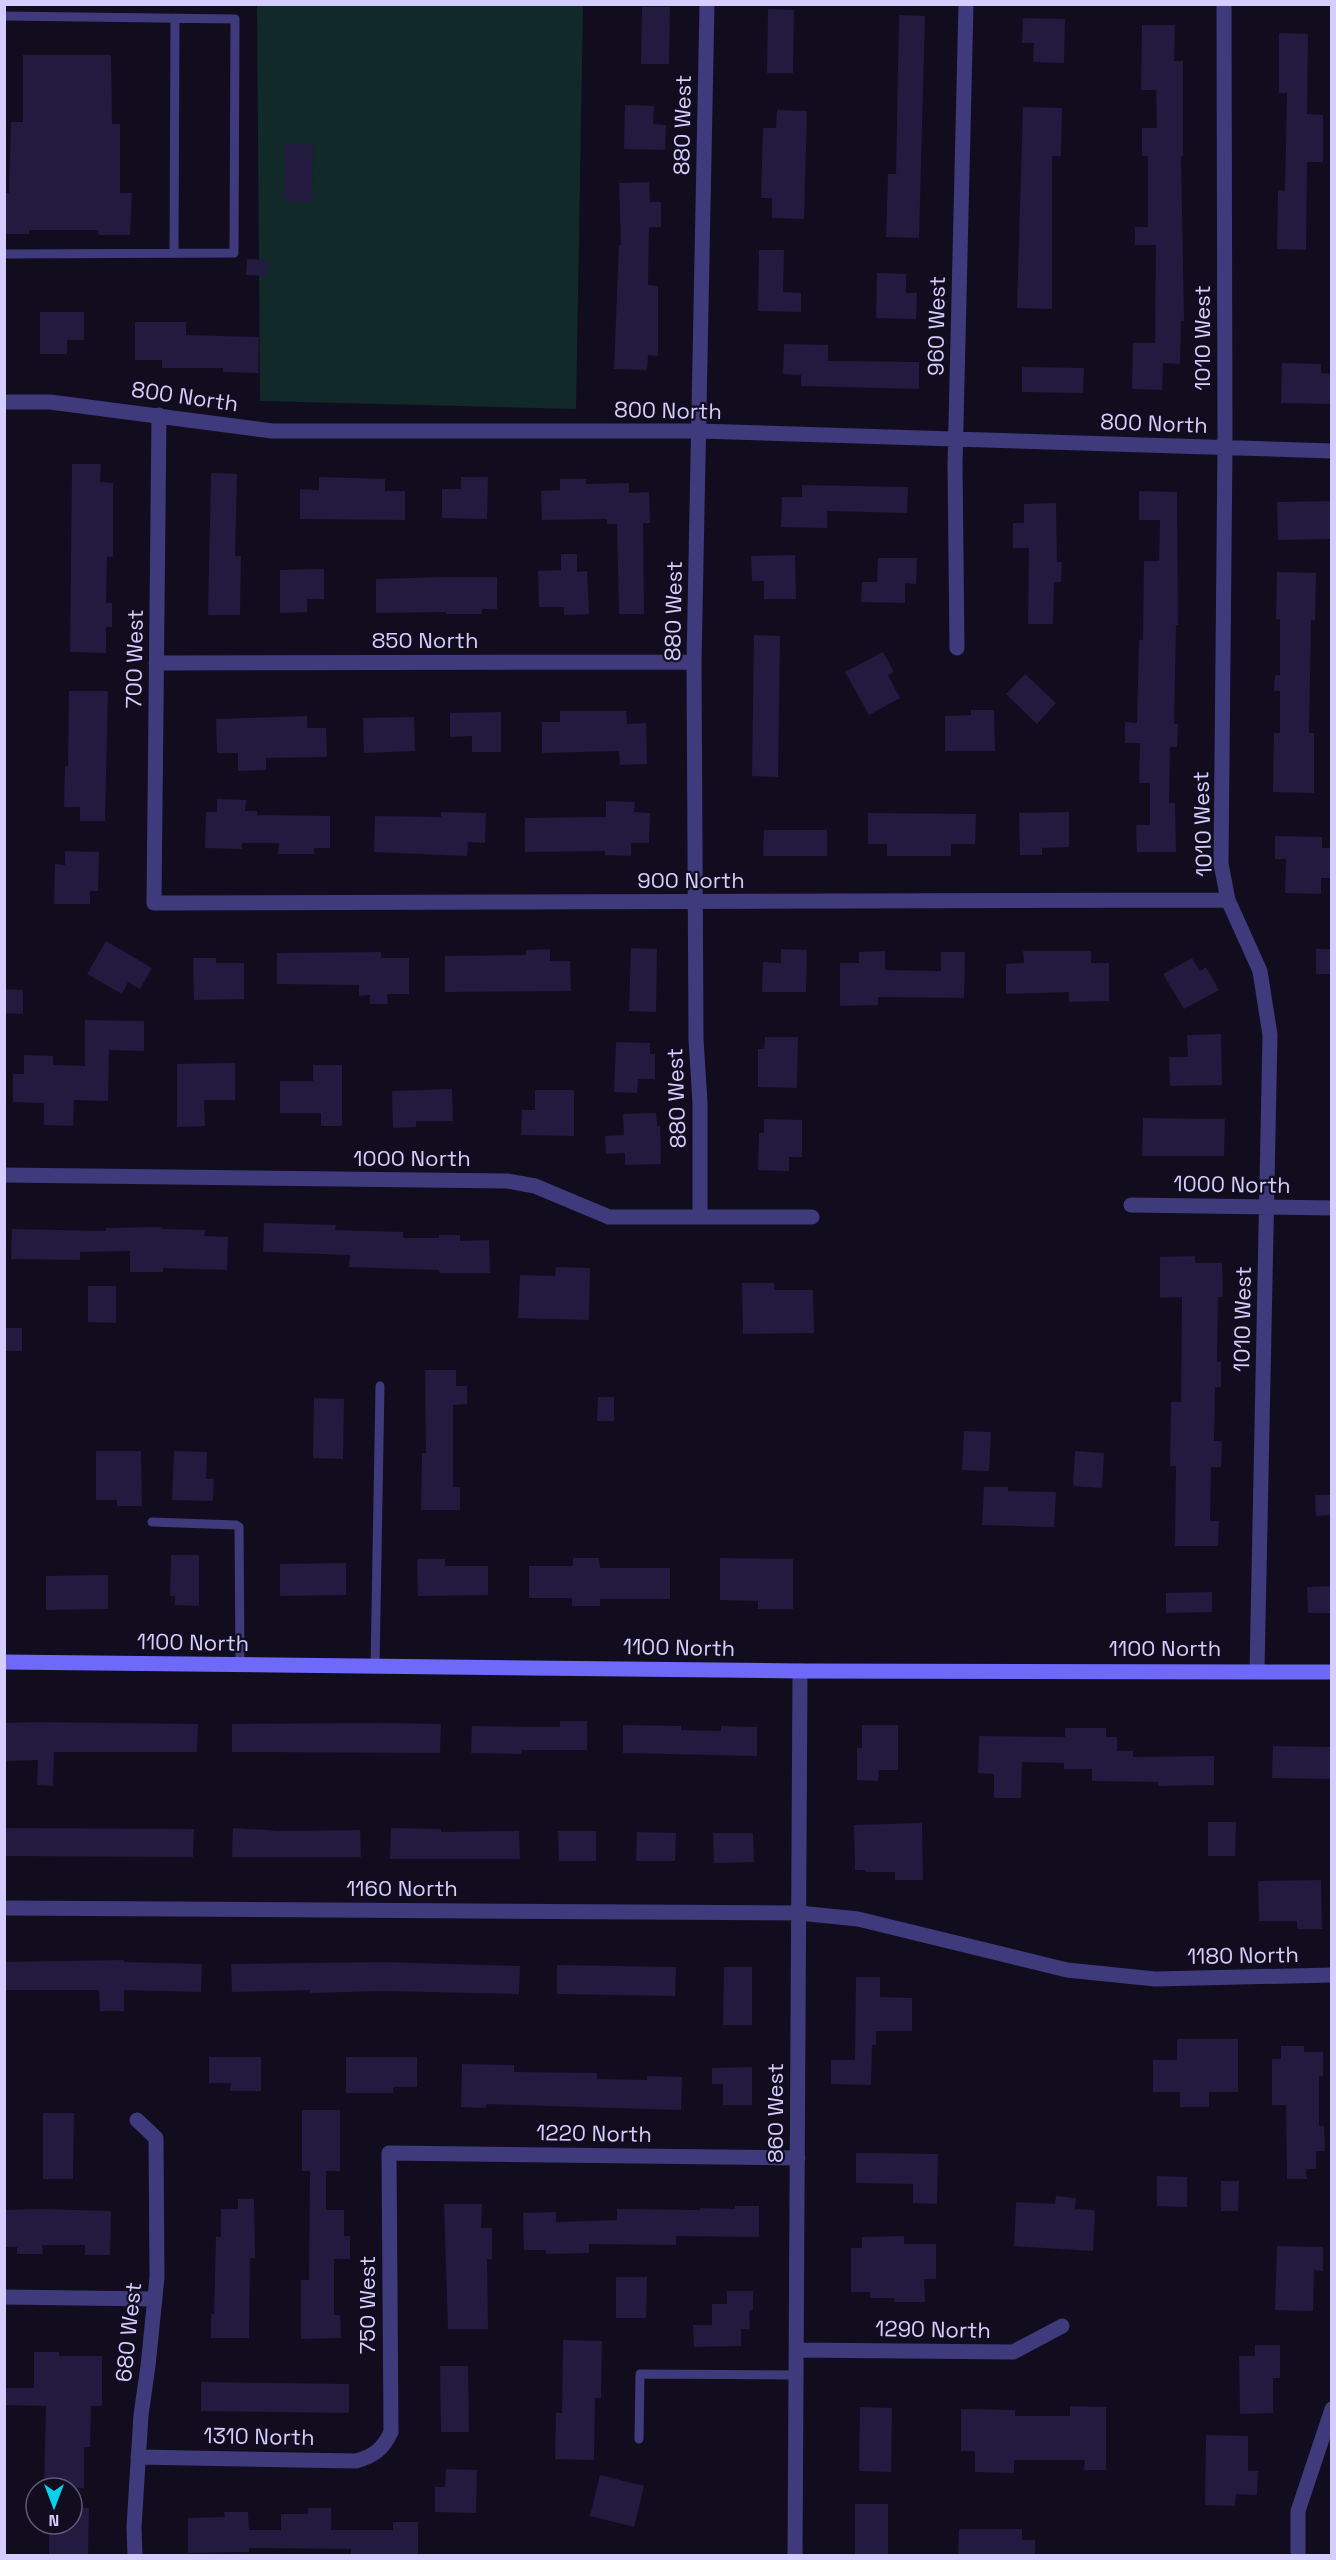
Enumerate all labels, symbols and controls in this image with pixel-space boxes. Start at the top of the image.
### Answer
street label: 880 West [667,75,697,175]
street label: 960 West [921,276,951,376]
street label: 1010 West [1188,285,1216,391]
street label: 800 North [130,375,240,417]
street label: 800 North [614,395,722,425]
street label: 800 North [1100,407,1208,439]
street label: 880 West [658,561,688,661]
street label: 700 West [119,609,149,709]
street label: 850 North [372,626,478,654]
street label: 1010 West [1186,771,1218,877]
street label: 900 North [637,866,745,894]
street label: 880 West [660,1047,692,1149]
street label: 1000 North [353,1144,471,1172]
street label: 1000 North [1173,1169,1291,1199]
street label: 1010 West [1227,1266,1257,1372]
street label: 1100 North [137,1627,249,1657]
street label: 1100 North [623,1632,735,1662]
street label: 1100 North [1109,1634,1221,1662]
street label: 1160 North [346,1874,458,1902]
street label: 1180 North [1187,1940,1299,1970]
street label: 860 West [761,2063,789,2163]
street label: 1220 North [536,2118,652,2148]
street label: 750 West [353,2256,381,2354]
street label: 680 West [109,2281,147,2383]
street label: 1290 North [875,2314,991,2344]
street label: 1310 North [203,2421,315,2451]
north arrow [24,2476,84,2536]
text: N [49,2510,59,2531]

